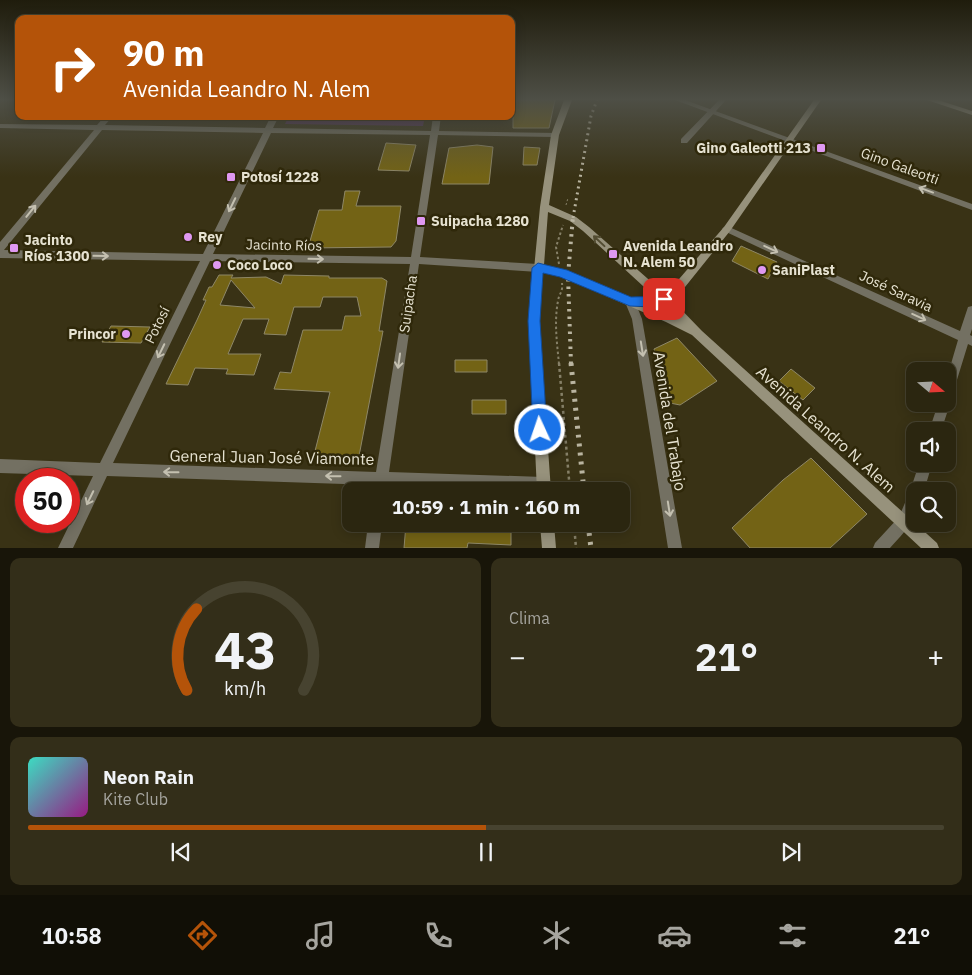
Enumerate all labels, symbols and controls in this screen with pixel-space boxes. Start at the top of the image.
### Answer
text: 90 m [123,30,205,76]
icon: right [40,35,105,100]
text: Avenida Leandro N. Alem [123,74,371,103]
place label: Gino Galeotti 213 [696,139,811,157]
marker: Gino Galeotti 213 [815,142,827,154]
street label: Gino Galeotti [858,144,942,188]
place label: Potosí 1228 [241,168,319,186]
marker: Potosí 1228 [225,171,237,183]
one-way arrow [919,185,934,194]
one-way arrow [227,197,236,212]
one-way arrow [25,205,36,218]
place label: Suipacha 1280 [431,212,529,230]
marker: Suipacha 1280 [415,215,427,227]
place label: Rey [198,228,223,246]
place label: Jacinto Ríos 1300 [24,231,89,265]
marker: Rey [182,231,194,243]
street label: Jacinto Ríos [246,235,322,255]
one-way arrow [592,235,605,247]
place label: Avenida Leandro N. Alem 50 [623,237,733,271]
marker: Jacinto Ríos 1300 [8,242,20,254]
one-way arrow [763,245,778,255]
marker: Avenida Leandro N. Alem 50 [607,248,619,260]
one-way arrow [92,251,109,261]
one-way arrow [308,254,324,264]
place label: Coco Loco [227,256,293,274]
marker: Coco Loco [211,259,223,271]
place label: SaniPlast [772,261,835,279]
marker: SaniPlast [756,264,768,276]
street label: José Saravia [857,266,936,316]
street label: Suipacha [395,274,421,334]
pin [643,278,685,320]
icon: arrive [650,285,678,313]
street label: Potosí [140,303,174,346]
one-way arrow [911,312,926,322]
place label: Princor [68,325,116,343]
marker: Princor [120,328,132,340]
one-way arrow [637,340,647,356]
one-way arrow [156,344,166,359]
street label: Avenida del Trabajo [649,350,691,492]
one-way arrow [394,353,404,369]
street label: Avenida Leandro N. Alem [752,361,900,497]
north arrow [906,362,956,412]
map controls [906,362,956,532]
position arrow [513,403,565,455]
button: sound [906,422,956,472]
street label: General Juan José Viamonte [169,445,375,469]
one-way arrow [163,467,180,477]
speed limit sign: 50 [15,468,80,533]
one-way arrow [326,471,342,481]
button: search [906,482,956,532]
one-way arrow [85,490,95,505]
text: 10:59 · 1 min · 160 m [392,495,580,519]
one-way arrow [664,500,674,516]
text: Clima [509,608,550,628]
text: 43 [214,616,277,683]
text: 21° [695,632,758,681]
text: − [509,638,526,675]
text: + [927,638,944,675]
text: km/h [225,677,267,700]
text: Neon Rain [103,765,194,789]
text: Kite Club [103,789,168,809]
icon: previous [167,838,195,866]
icon: pause [472,838,500,866]
icon: next [777,838,805,866]
icon: directions [185,918,220,953]
icon: music [303,918,338,953]
icon: phone [421,918,456,953]
icon: climate [539,918,574,953]
icon: car [657,918,692,953]
icon: filters [775,918,810,953]
text: 10:58 [42,921,102,950]
text: 21° [894,921,930,950]

